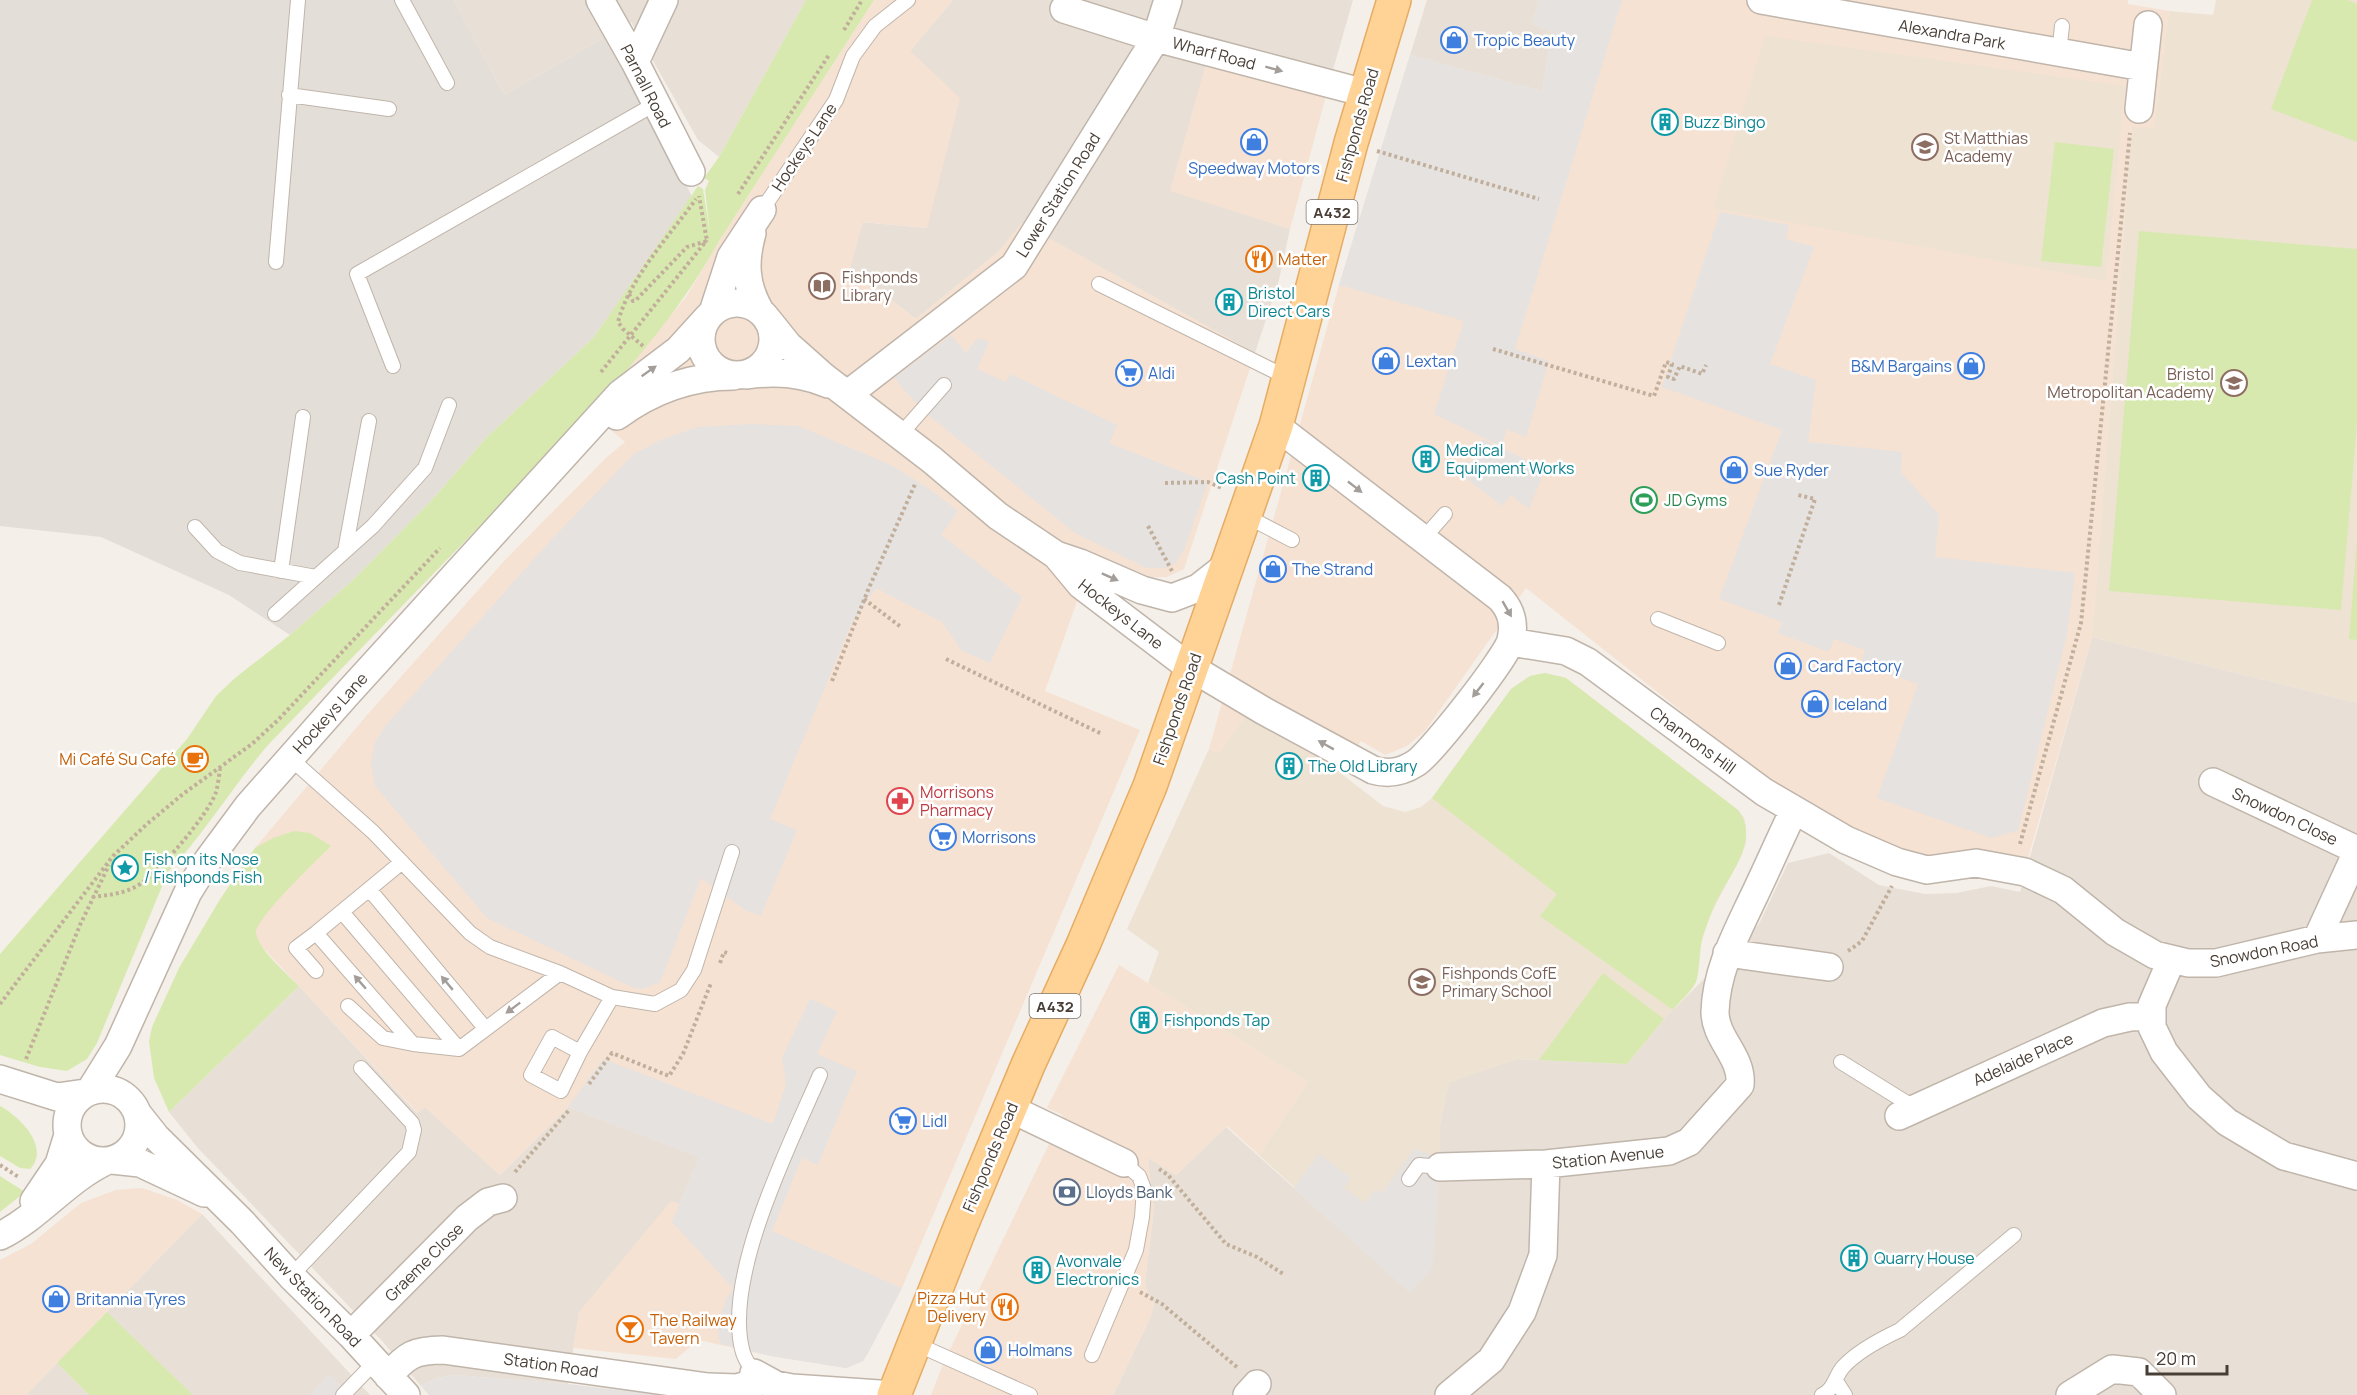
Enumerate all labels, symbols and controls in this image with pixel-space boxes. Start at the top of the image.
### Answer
street label: Alexandra Park [1897,14,2008,54]
shop icon: Tropic Beauty [1439,25,1469,55]
place label: Tropic Beauty [1474,29,1576,51]
street label: Wharf Road [1170,31,1258,75]
street label: Parnall Road [616,40,676,132]
one-way arrow [1265,65,1283,74]
street label: Fishponds Road [1330,66,1384,184]
street label: Hockeys Lane [766,99,842,195]
building icon: Buzz Bingo [1650,107,1680,137]
place label: Buzz Bingo [1684,111,1765,133]
shop icon: Speedway Motors [1239,127,1269,157]
place label: St Matthias Academy [1944,127,2028,167]
street label: Lower Station Road [1011,129,1105,261]
school or university icon: St Matthias Academy [1910,132,1940,162]
place label: Speedway Motors [1188,157,1320,179]
road number: A432 [1306,200,1358,224]
restaurant icon: Matter [1244,244,1274,274]
place label: Matter [1278,248,1328,270]
place label: Fishponds Library [842,266,918,306]
library icon: Fishponds Library [807,271,837,301]
place label: Bristol Direct Cars [1248,282,1330,322]
building icon: Bristol Direct Cars [1214,287,1244,317]
shop icon: Lextan [1371,346,1401,376]
place label: Lextan [1406,350,1456,372]
shop icon: B&M Bargains [1956,351,1986,381]
place label: B&M Bargains [1851,355,1952,377]
supermarket icon: Aldi [1114,358,1144,388]
place label: Aldi [1148,362,1175,384]
place label: Bristol Metropolitan Academy [2047,363,2215,403]
one-way arrow [642,366,657,378]
school or university icon: Bristol Metropolitan Academy [2219,368,2249,398]
place label: Medical Equipment Works [1446,439,1574,479]
building icon: Medical Equipment Works [1411,444,1441,474]
shop icon: Sue Ryder [1719,455,1749,485]
place label: Sue Ryder [1754,459,1829,481]
building icon: Cash Point [1301,463,1331,493]
place label: Cash Point [1216,467,1296,489]
one-way arrow [1348,481,1363,493]
sports icon: JD Gyms [1629,485,1659,515]
place label: JD Gyms [1664,489,1727,511]
shop icon: The Strand [1258,554,1288,584]
place label: The Strand [1292,558,1373,580]
one-way arrow [1102,572,1120,582]
street label: Hockeys Lane [1074,574,1168,654]
one-way arrow [1501,601,1512,617]
street label: Fishponds Road [1148,650,1206,768]
shop icon: Card Factory [1773,651,1803,681]
place label: Card Factory [1808,655,1902,677]
street label: Hockeys Lane [288,668,372,758]
one-way arrow [1471,682,1484,698]
shop icon: Iceland [1800,689,1830,719]
place label: Iceland [1834,693,1887,715]
street label: Channons Hill [1645,701,1741,779]
one-way arrow [1317,740,1334,750]
cafe icon: Mi Café Su Café [180,744,210,774]
place label: Mi Café Su Café [59,748,176,770]
building icon: The Old Library [1274,751,1304,781]
place label: The Old Library [1308,755,1418,777]
place label: Morrisons Pharmacy [920,781,994,821]
street label: Snowdon Close [2229,782,2341,850]
pharmacy icon: Morrisons Pharmacy [885,786,915,816]
supermarket icon: Morrisons [928,822,958,852]
place label: Morrisons [962,826,1036,848]
place label: Fish on its Nose / Fishponds Fish [144,848,262,888]
place icon: Fish on its Nose / Fishponds Fish [110,853,140,883]
street label: Snowdon Road [2208,930,2320,972]
place label: Fishponds CofE Primary School [1442,962,1557,1002]
school or university icon: Fishponds CofE Primary School [1407,967,1437,997]
one-way arrow [353,974,366,990]
one-way arrow [441,975,454,991]
road number: A432 [1030,994,1080,1018]
one-way arrow [505,1002,520,1014]
building icon: Fishponds Tap [1129,1005,1159,1035]
place label: Fishponds Tap [1164,1009,1270,1031]
street label: Adelaide Place [1969,1027,2077,1091]
street label: Fishponds Road [957,1099,1023,1215]
supermarket icon: Lidl [888,1106,918,1136]
place label: Lidl [922,1110,947,1132]
street label: Station Avenue [1551,1140,1665,1174]
bank icon: Lloyds Bank [1052,1177,1082,1207]
place label: Lloyds Bank [1086,1181,1173,1203]
street label: Graeme Close [380,1218,468,1306]
street label: New Station Road [260,1242,366,1352]
building icon: Quarry House [1839,1243,1869,1273]
place label: Quarry House [1874,1247,1975,1269]
place label: Avonvale Electronics [1056,1250,1139,1290]
building icon: Avonvale Electronics [1022,1255,1052,1285]
shop icon: Britannia Tyres [41,1284,71,1314]
place label: Pizza Hut Delivery [917,1287,987,1327]
place label: Britannia Tyres [76,1288,186,1310]
restaurant icon: Pizza Hut Delivery [990,1292,1020,1322]
place label: The Railway Tavern [650,1309,737,1349]
bar icon: The Railway Tavern [615,1314,645,1344]
shop icon: Holmans [973,1335,1003,1365]
scale bar [2147,1338,2226,1376]
place label: Holmans [1008,1339,1073,1361]
text: 20 m [2156,1346,2196,1370]
street label: Station Road [502,1347,600,1383]

